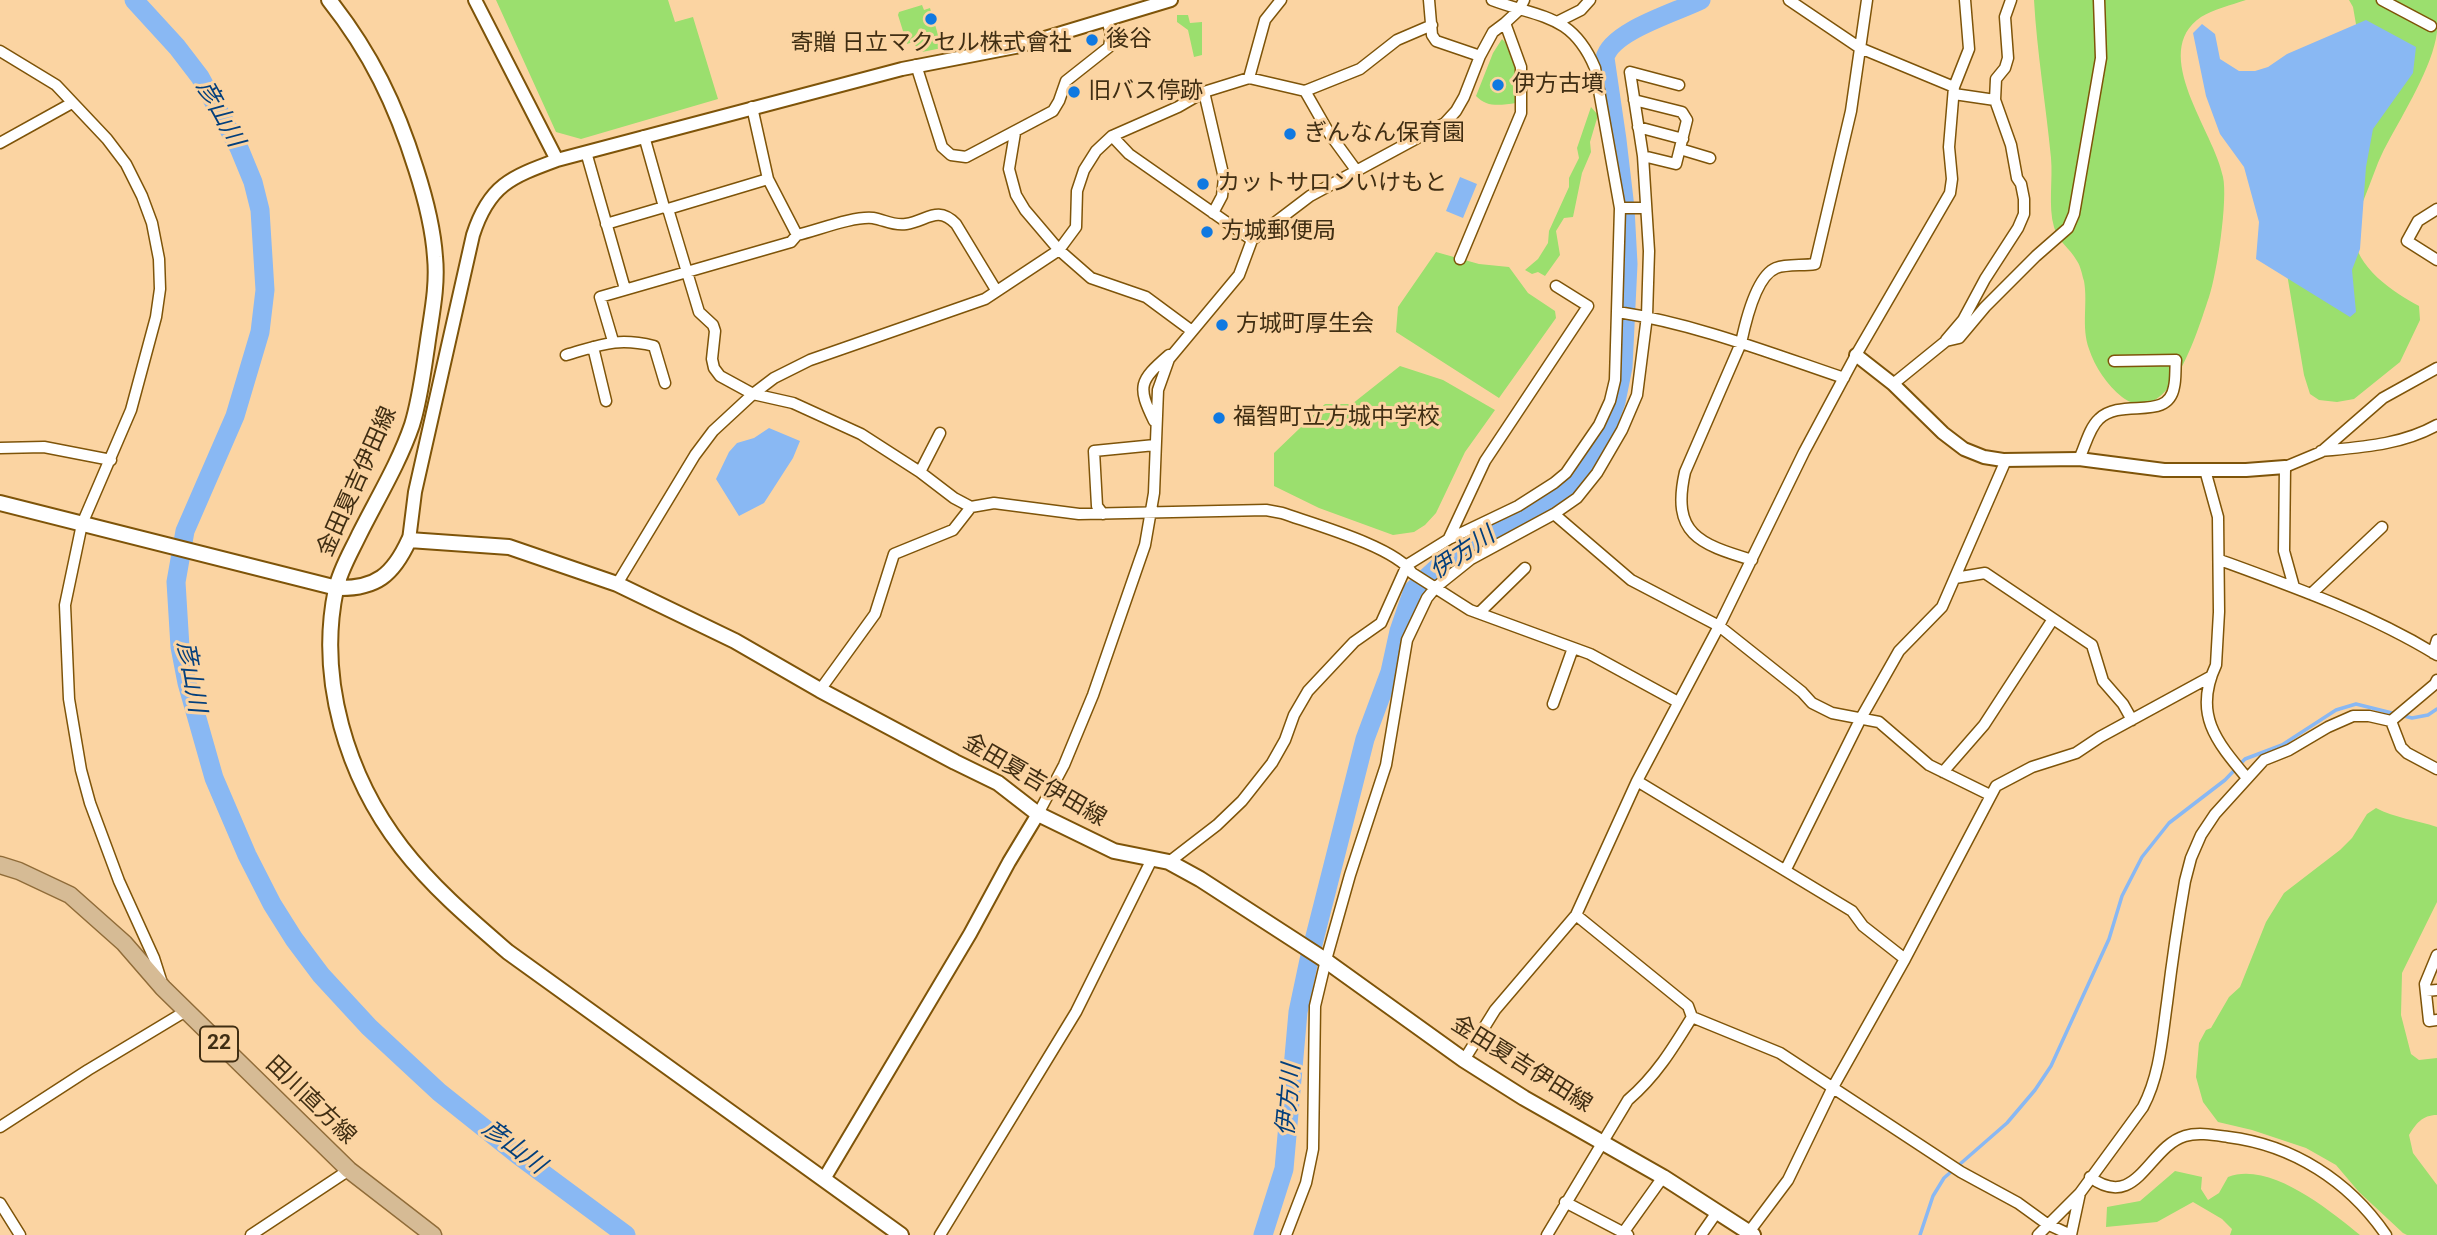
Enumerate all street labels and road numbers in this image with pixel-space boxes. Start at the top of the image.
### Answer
street label: 金田夏吉伊田線 [313,403,403,561]
street label: 金田夏吉伊田線 [957,729,1111,833]
street label: 金田夏吉伊田線 [1445,1011,1597,1119]
road number: 22 [200,1026,238,1062]
street label: 田川直方線 [259,1051,361,1151]

